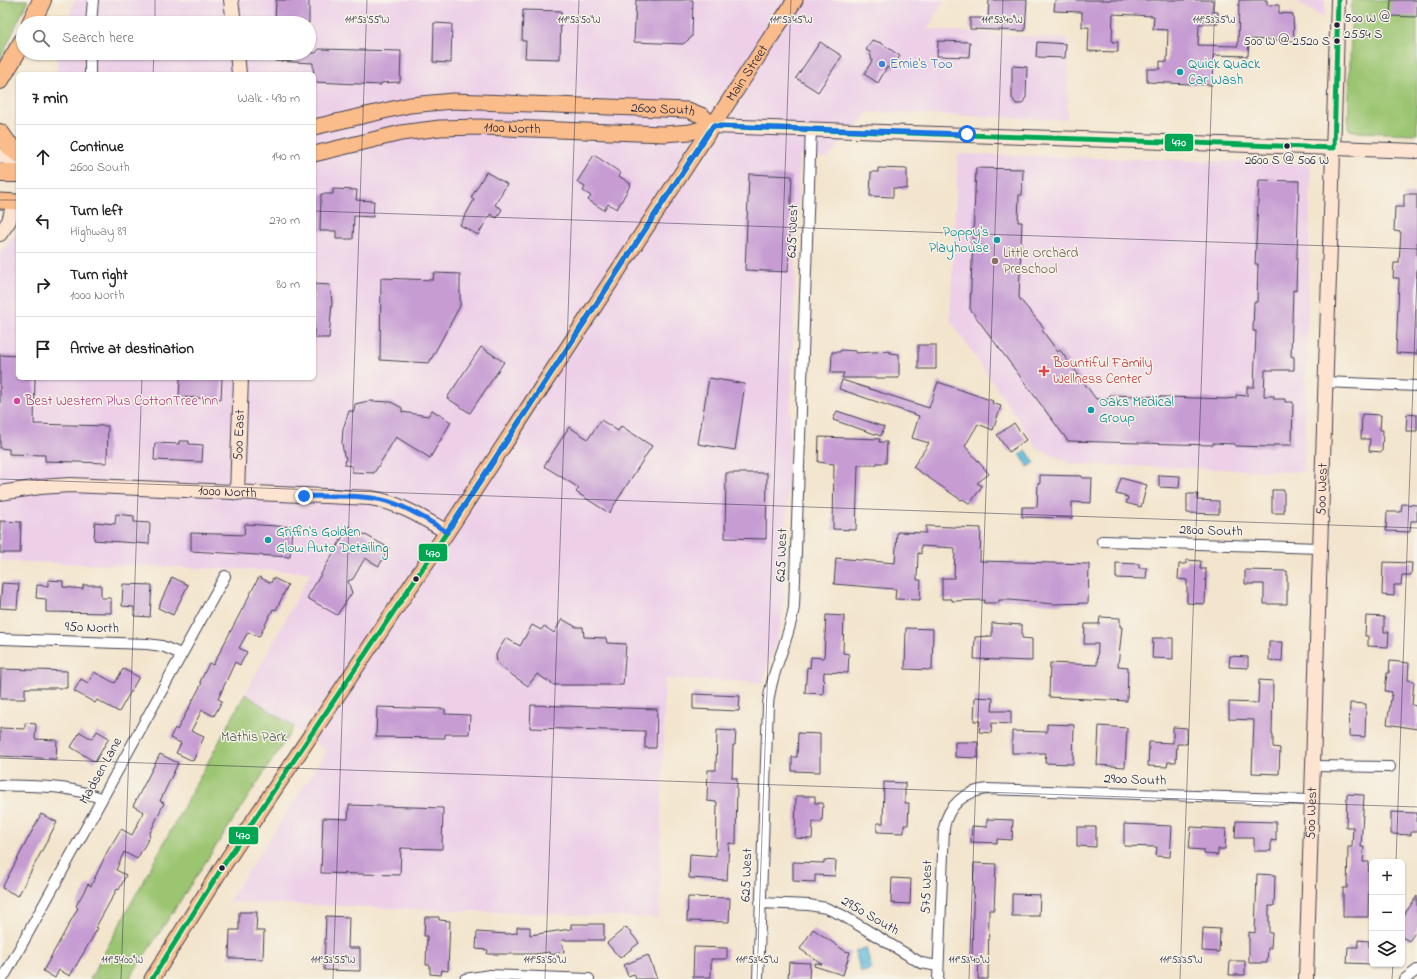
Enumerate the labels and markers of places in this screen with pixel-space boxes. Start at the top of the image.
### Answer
place label: 500 W @ 2554 S [1344,9,1390,44]
marker: 500 W @ 2554 S [1332,20,1342,30]
place label: 500 W @ 2520 S [1243,32,1330,51]
marker: 500 W @ 2520 S [1332,36,1342,46]
place label: Ernie's Too [890,54,953,75]
place label: Quick Quack Car Wash [1188,54,1261,91]
marker: Ernie's Too [877,59,887,69]
marker: Quick Quack Car Wash [1175,67,1185,77]
marker: 2600 S @ 506 W [1282,141,1292,151]
place label: 2600 S @ 506 W [1245,151,1329,170]
place label: Poppy's Playhouse [929,222,990,260]
marker: Poppy's Playhouse [992,235,1002,245]
place label: Little Orchard Preschool [1003,243,1079,280]
marker: Little Orchard Preschool [990,256,1000,266]
place label: Bountiful Family Wellness Center [1052,353,1152,390]
marker: Bountiful Family Wellness Center [1038,365,1050,377]
place label: Best Western Plus CottonTree Inn [24,391,218,412]
place label: Oaks Medical Group [1099,392,1174,429]
marker: Best Western Plus CottonTree Inn [12,396,22,406]
marker: Oaks Medical Group [1086,405,1096,415]
place label: Griffin's Golden Glow Auto Detailing [276,522,389,560]
marker: Griffin's Golden Glow Auto Detailing [263,535,273,545]
unlabelled marker [411,574,421,584]
unlabelled marker [217,863,227,873]

